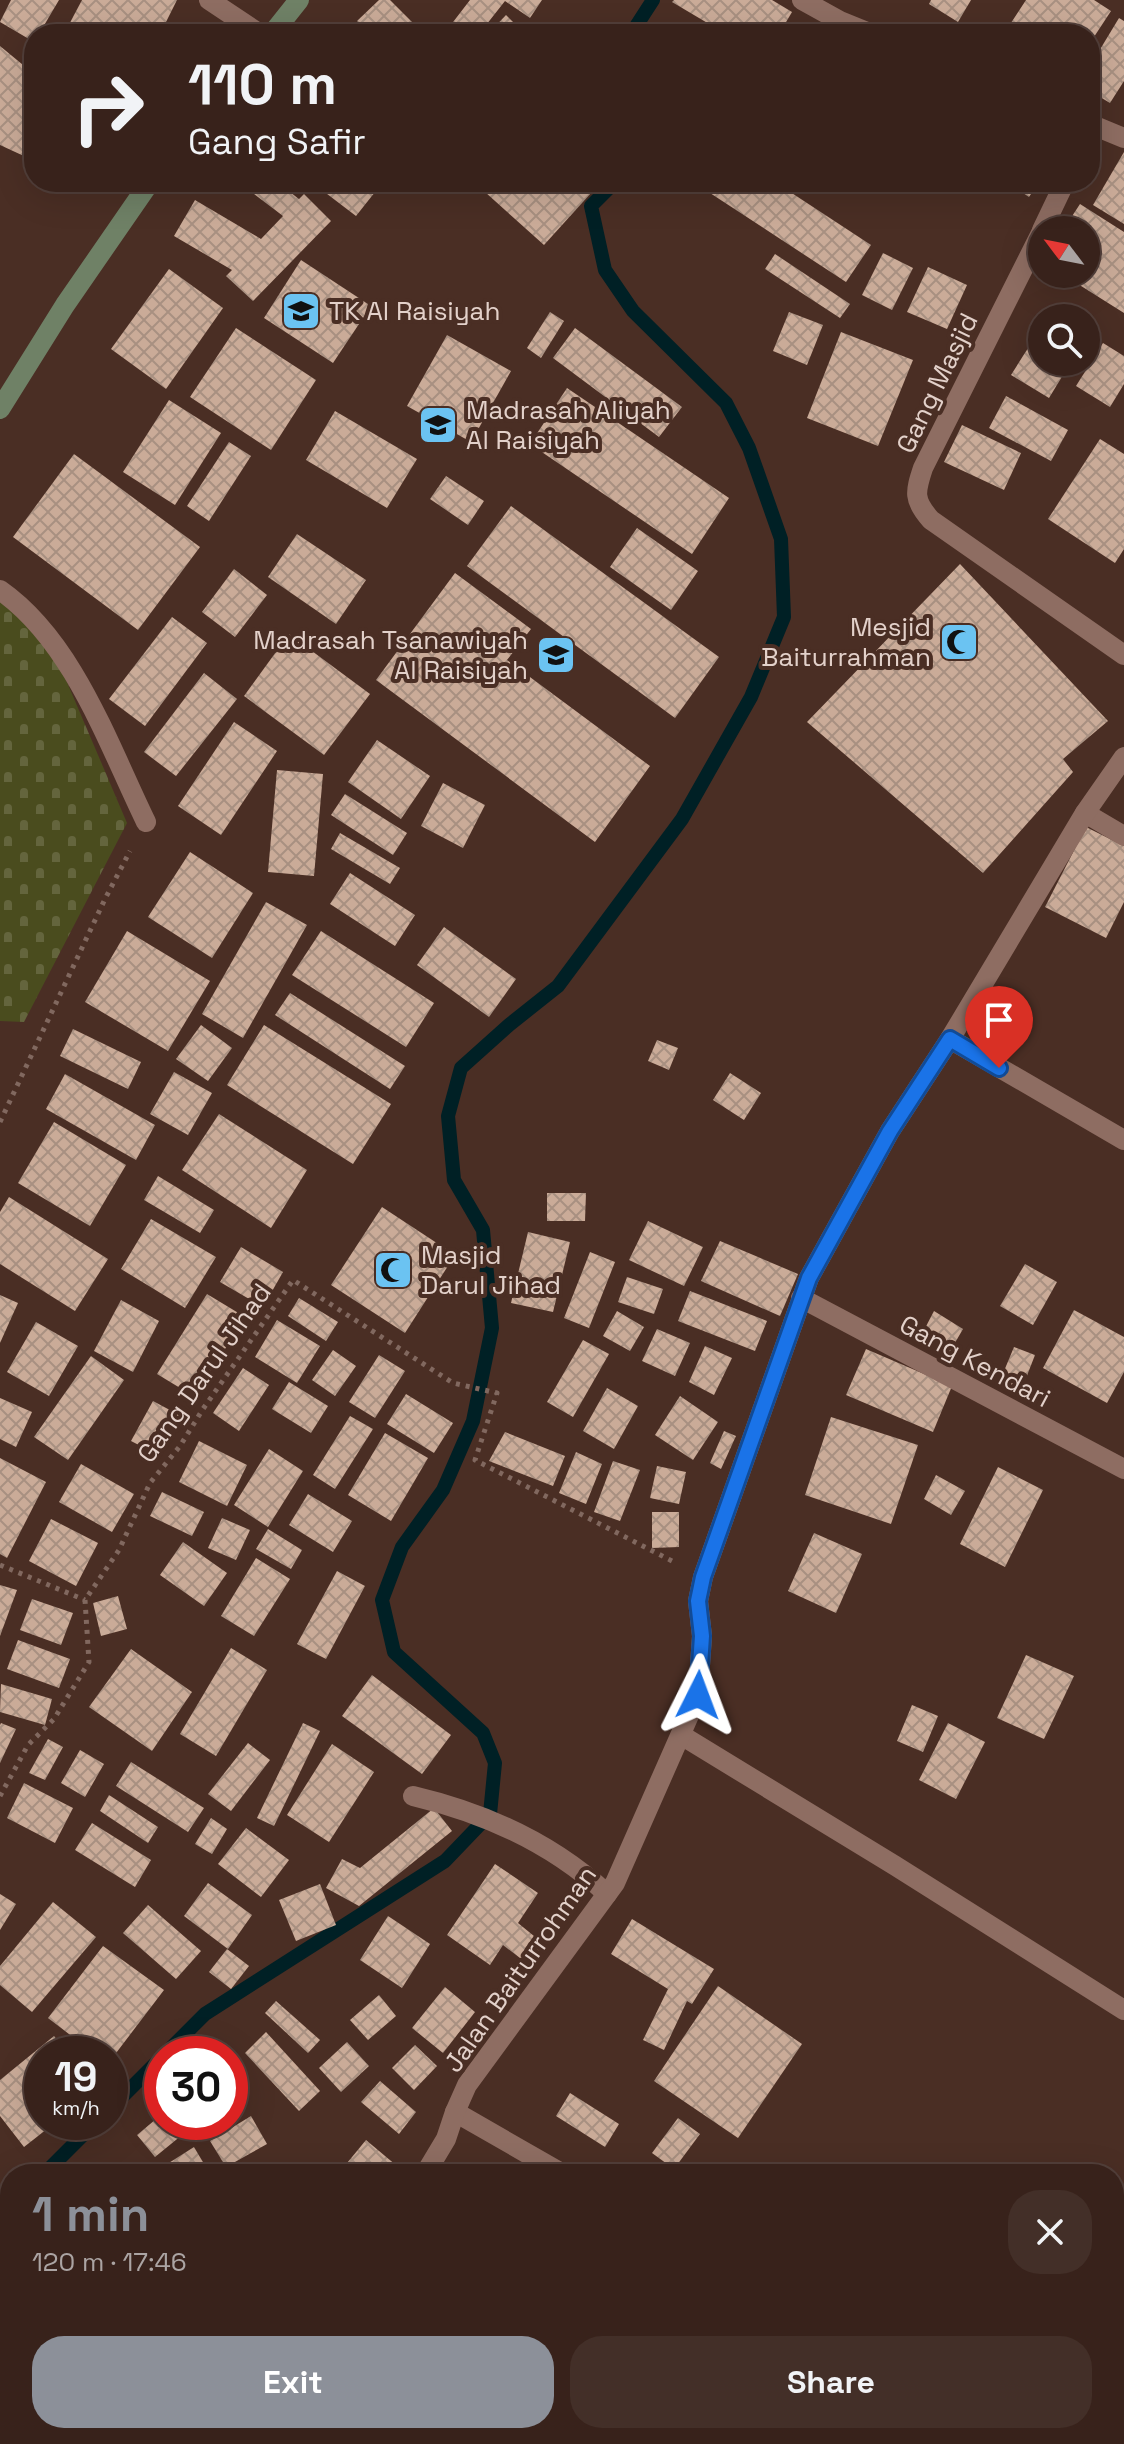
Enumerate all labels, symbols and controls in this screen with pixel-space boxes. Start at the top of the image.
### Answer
text: 110 m [188,49,337,120]
icon: right [56,56,160,160]
text: Gang Safir [188,119,366,165]
north arrow [1028,216,1100,288]
map controls [1028,216,1100,376]
school or university icon: TK Al Raisiyah [280,290,322,332]
place label: TK Al Raisiyah [329,294,501,328]
button: search [1028,304,1100,376]
street label: Gang Masjid [888,307,986,459]
place label: Madrasah Aliyah Al Raisiyah [466,393,671,457]
school or university icon: Madrasah Aliyah Al Raisiyah [417,404,459,446]
place label: Mesjid Baiturrahman [761,610,931,674]
mosque icon: Mesjid Baiturrahman [938,621,980,663]
place label: Madrasah Tsanawiyah Al Raisiyah [253,623,528,687]
school or university icon: Madrasah Tsanawiyah Al Raisiyah [535,634,577,676]
pin [965,986,1033,1068]
icon: arrive [977,998,1021,1042]
place label: Masjid Darul Jihad [421,1238,561,1302]
mosque icon: Masjid Darul Jihad [372,1249,414,1291]
street label: Gang Darul Jihad [129,1277,279,1469]
street label: Gang Kendari [894,1307,1056,1415]
position arrow [656,1653,740,1737]
street label: Jalan Baiturrohman [436,1859,604,2079]
speed limit sign: 30 [144,2036,248,2140]
text: 19 [55,2052,97,2103]
text: km/h [52,2095,100,2121]
text: 1 min [32,2184,149,2245]
button: close [1008,2190,1092,2274]
text: 120 m · 17:46 [32,2245,187,2279]
button: Exit [32,2336,554,2428]
button: Share [570,2336,1092,2428]

